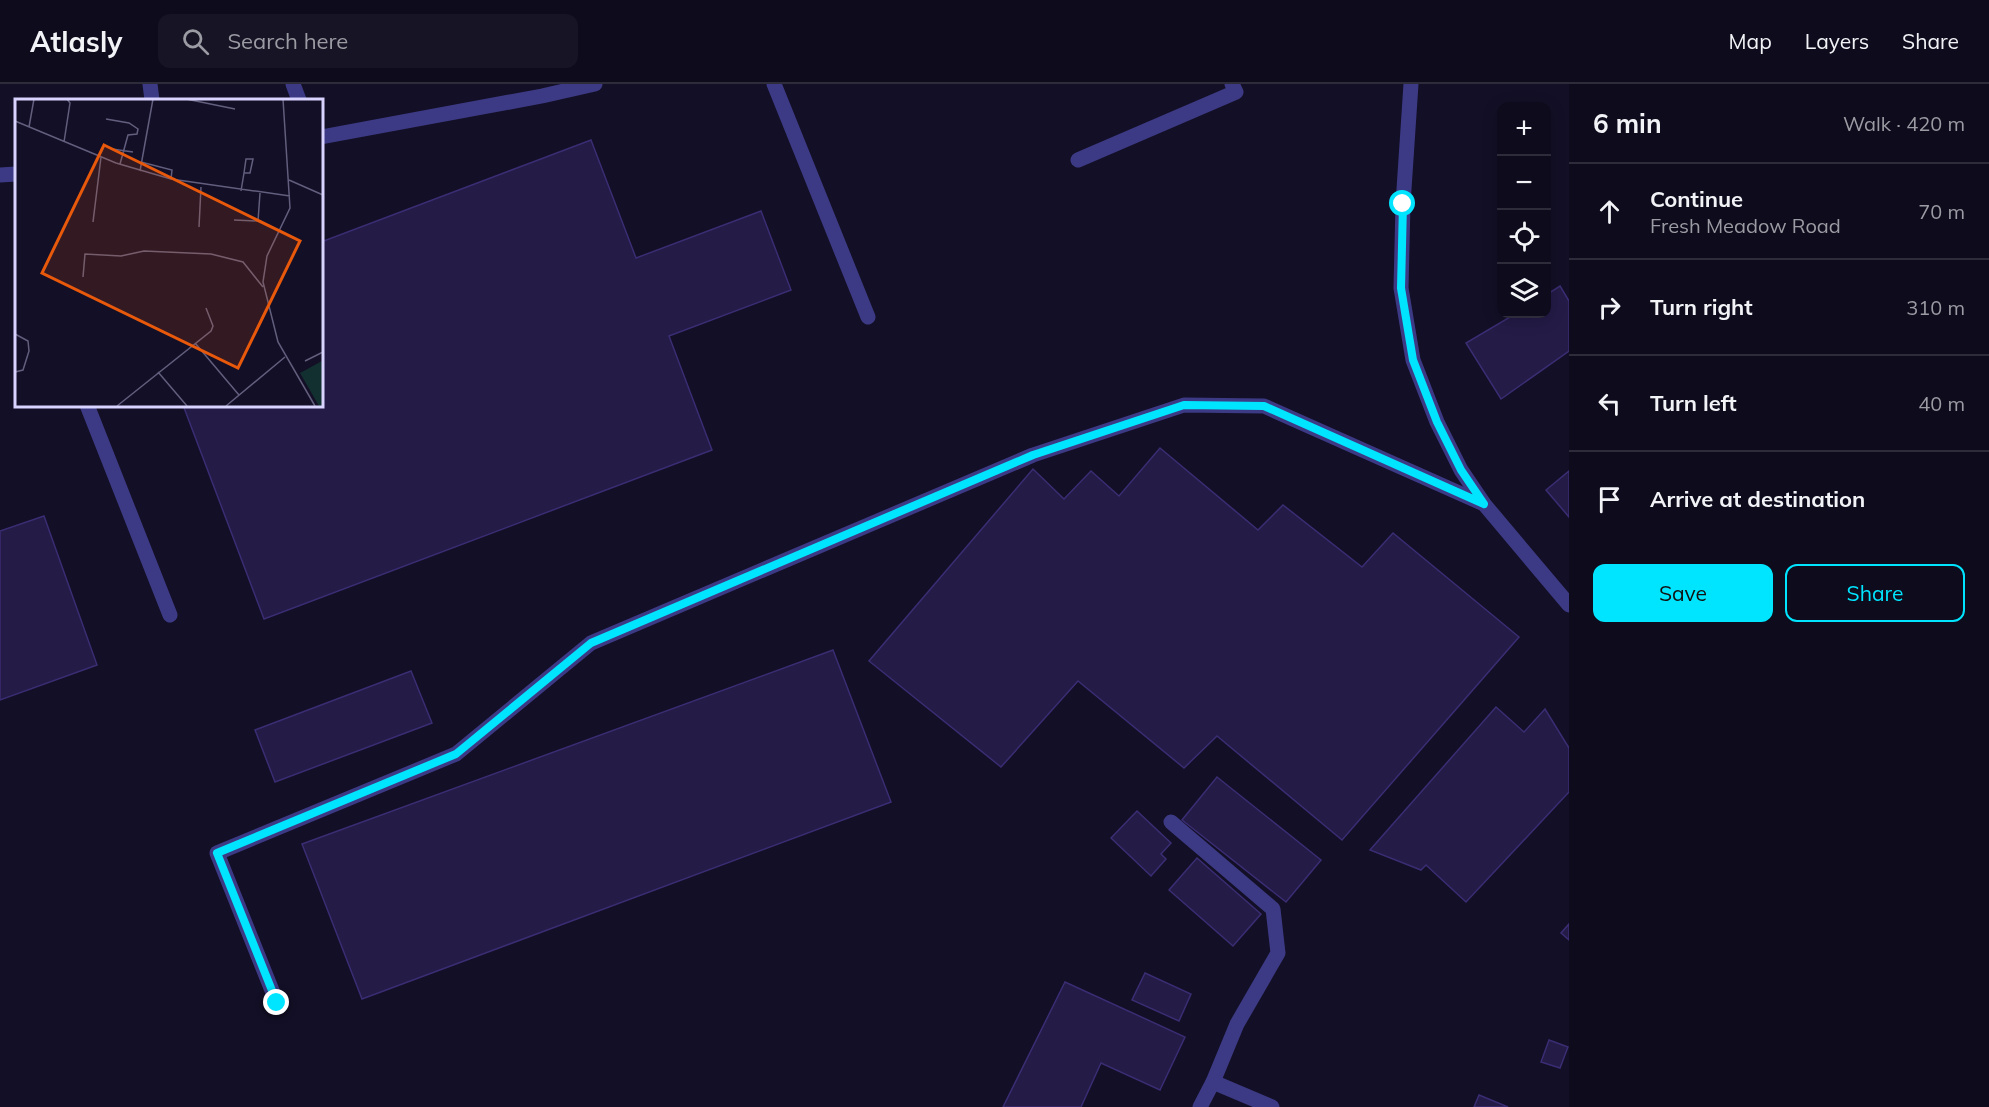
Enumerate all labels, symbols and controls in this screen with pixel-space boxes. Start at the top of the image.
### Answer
search box [158,14,578,68]
text: Atlasly [30,24,122,59]
icon: search [179,25,212,58]
text: Search here [227,27,348,55]
text: Map [1729,28,1772,54]
text: Layers [1805,28,1869,54]
text: Share [1902,28,1959,54]
inset map [15,99,322,406]
map controls [1497,102,1551,318]
button: + [1497,102,1551,156]
text: 6 min [1593,107,1662,140]
text: Walk · 420 m [1843,111,1965,136]
button: − [1497,156,1551,210]
text: Continue [1650,185,1743,213]
route start [1389,190,1415,216]
icon: ahead [1593,195,1626,228]
text: 70 m [1918,199,1965,224]
button: locate [1497,210,1551,264]
text: Fresh Meadow Road [1650,213,1841,238]
button: layers [1497,264,1551,318]
icon: right [1593,291,1626,324]
text: Turn right [1650,293,1753,321]
text: 310 m [1906,295,1965,320]
icon: left [1593,387,1626,420]
text: Turn left [1650,389,1737,417]
text: 40 m [1918,391,1965,416]
icon: arrive [1593,483,1626,516]
text: Arrive at destination [1650,485,1865,513]
button: Save [1593,564,1773,622]
button: Share [1785,564,1965,622]
route end [263,989,289,1015]

